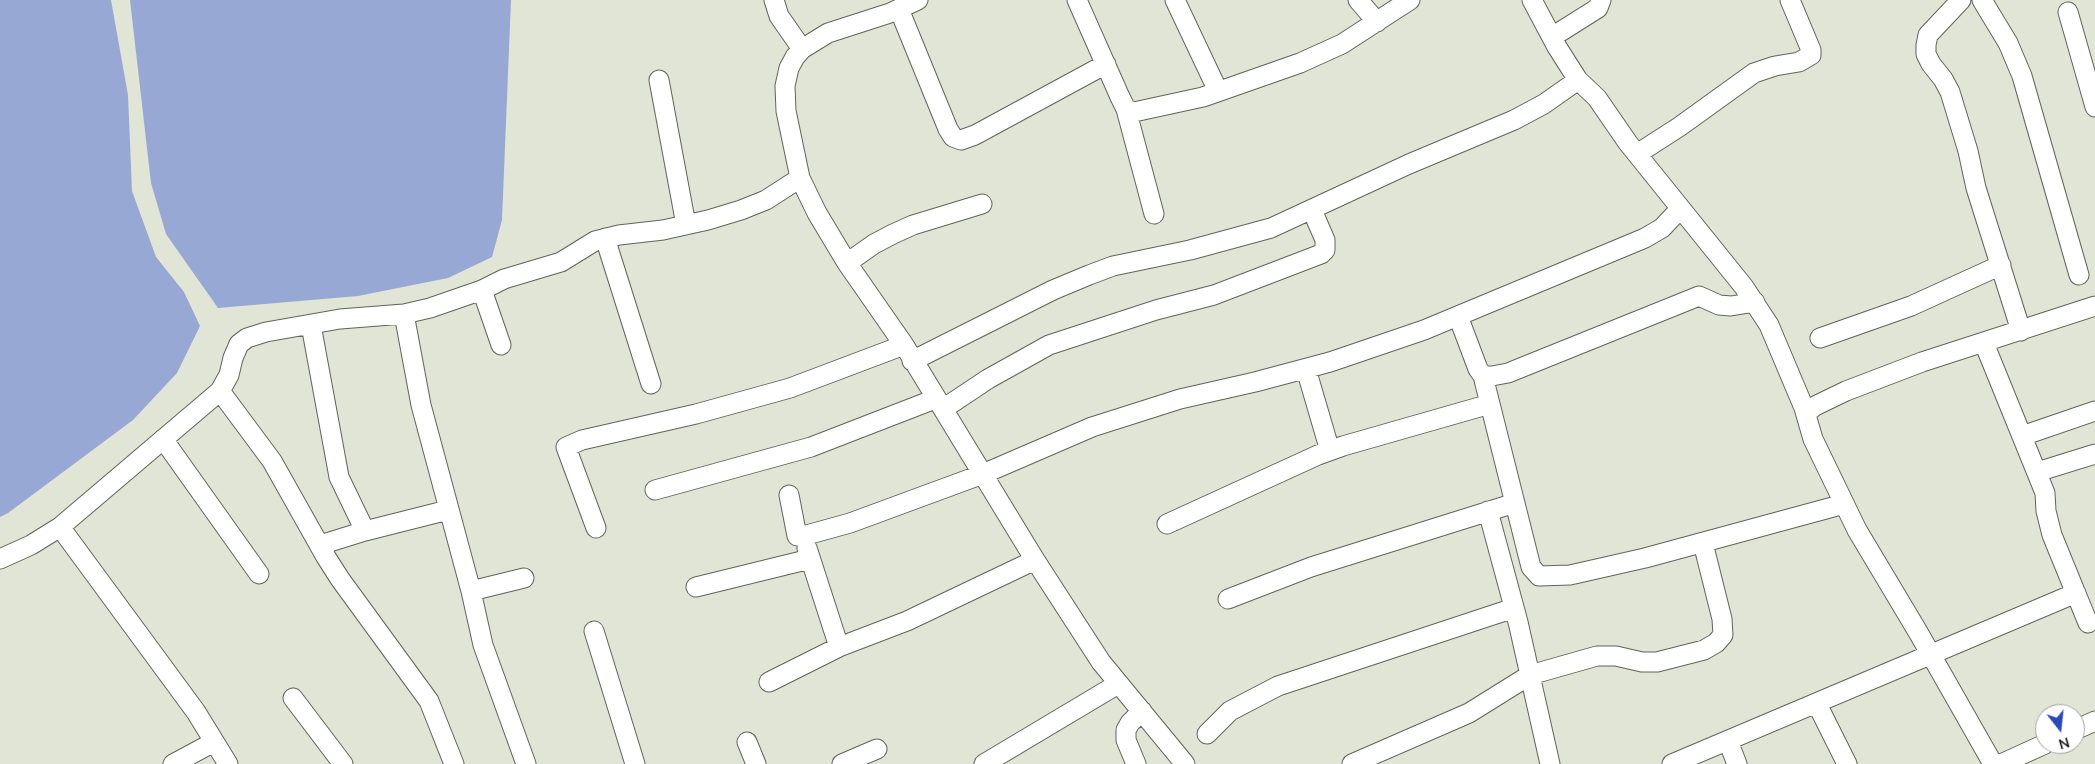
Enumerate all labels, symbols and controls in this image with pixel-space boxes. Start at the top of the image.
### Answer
north arrow [2035,704,2085,754]
text: N [2056,732,2072,754]

